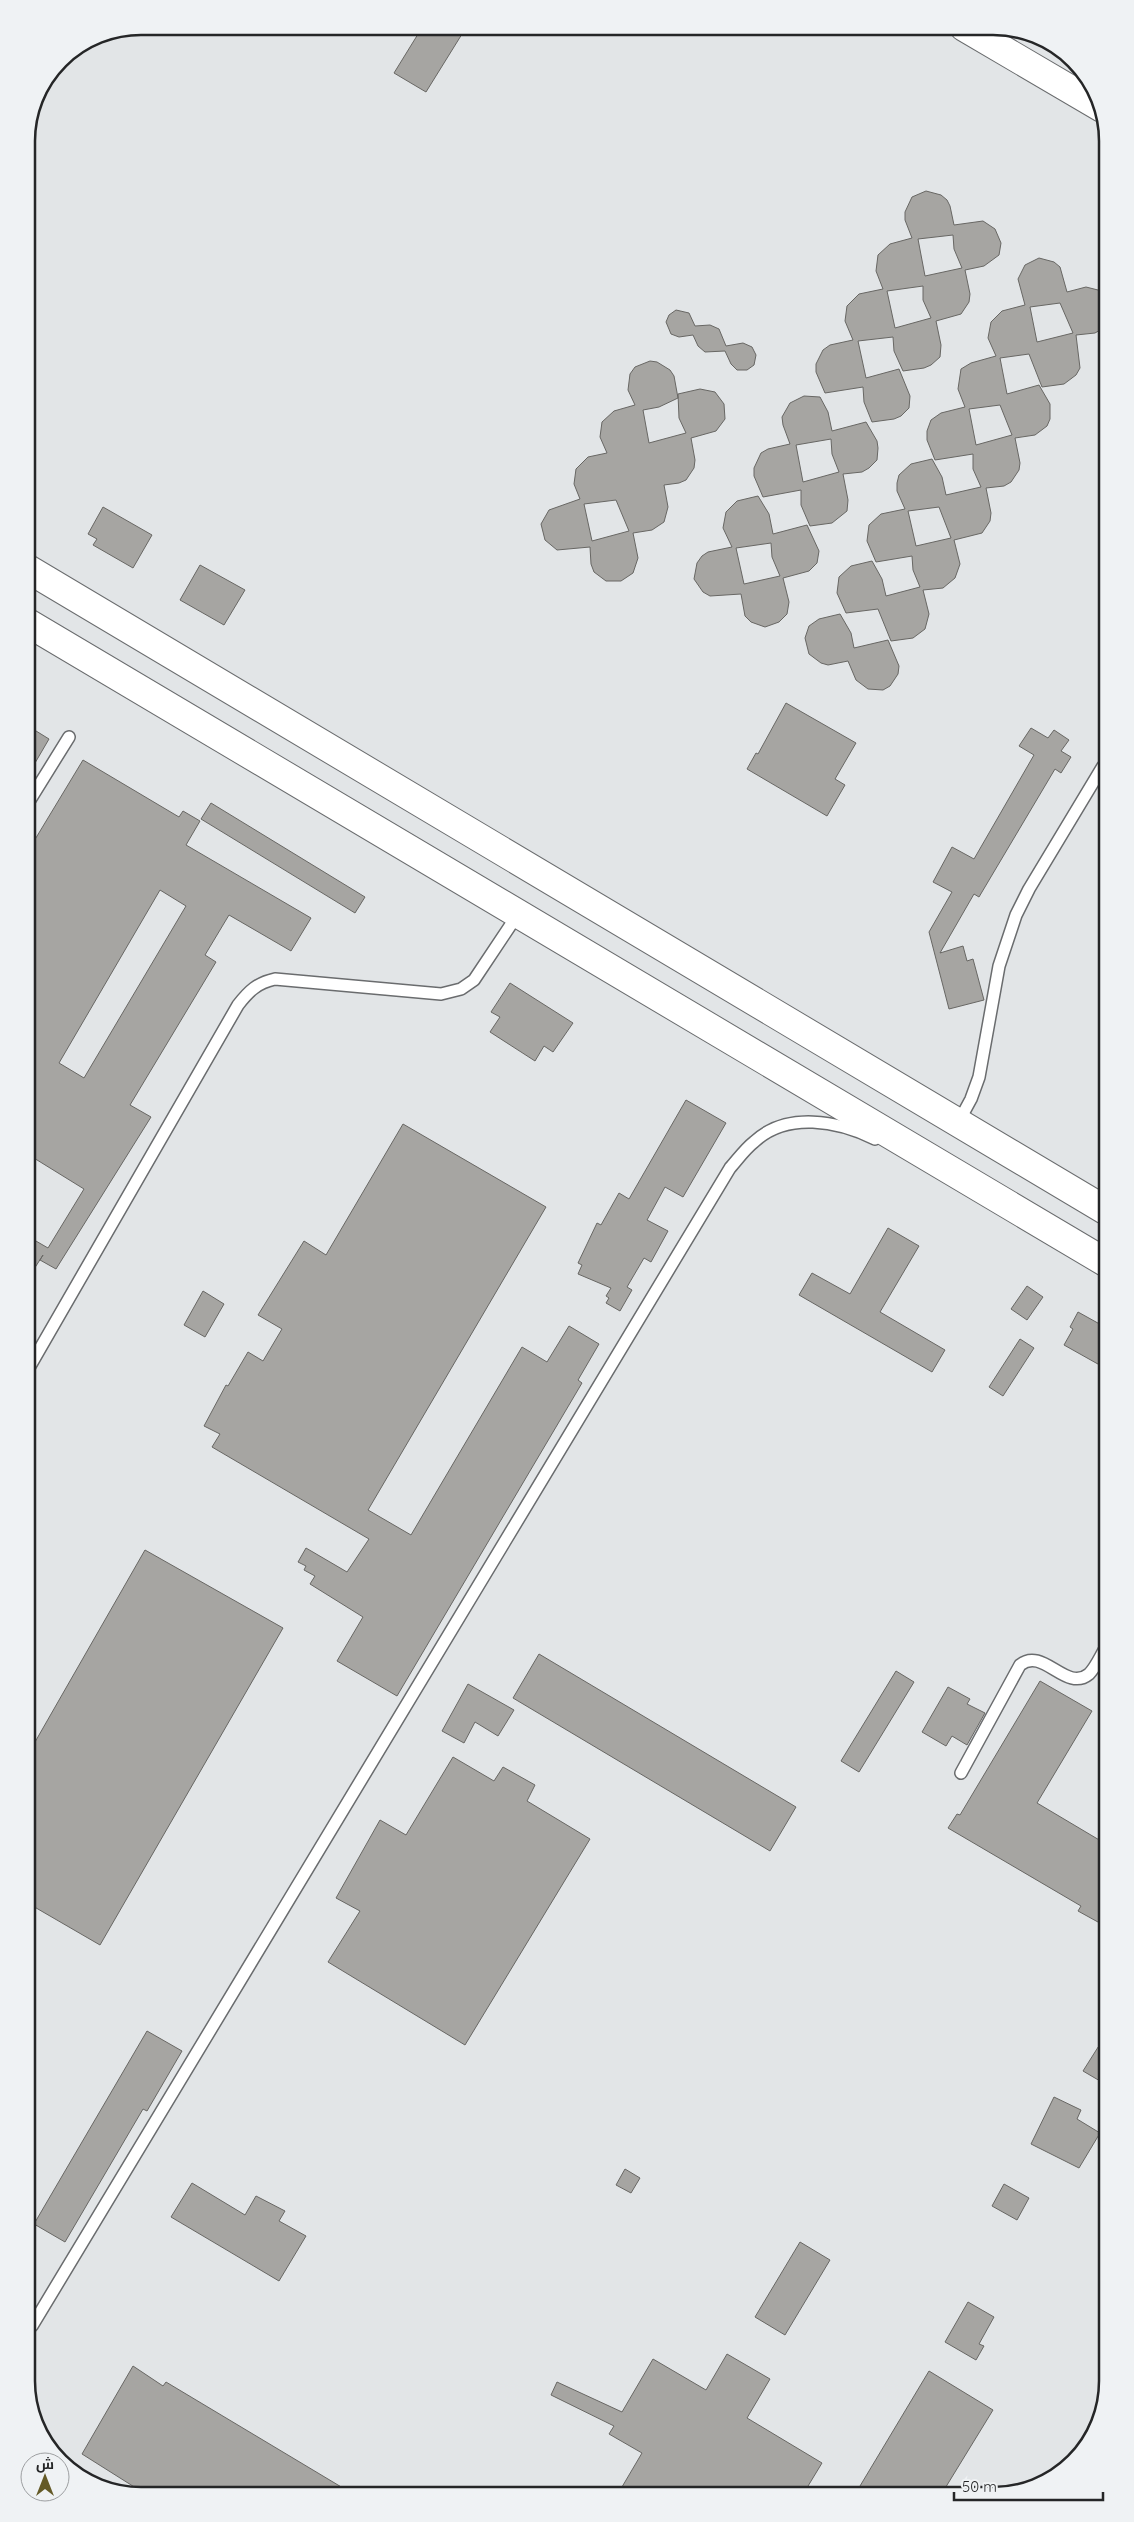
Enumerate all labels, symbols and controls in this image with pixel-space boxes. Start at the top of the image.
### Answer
north arrow [20,2452,70,2502]
text: ش [36,2455,54,2473]
scale bar [954,2470,1103,2502]
text: 50 m [962,2477,997,2496]

